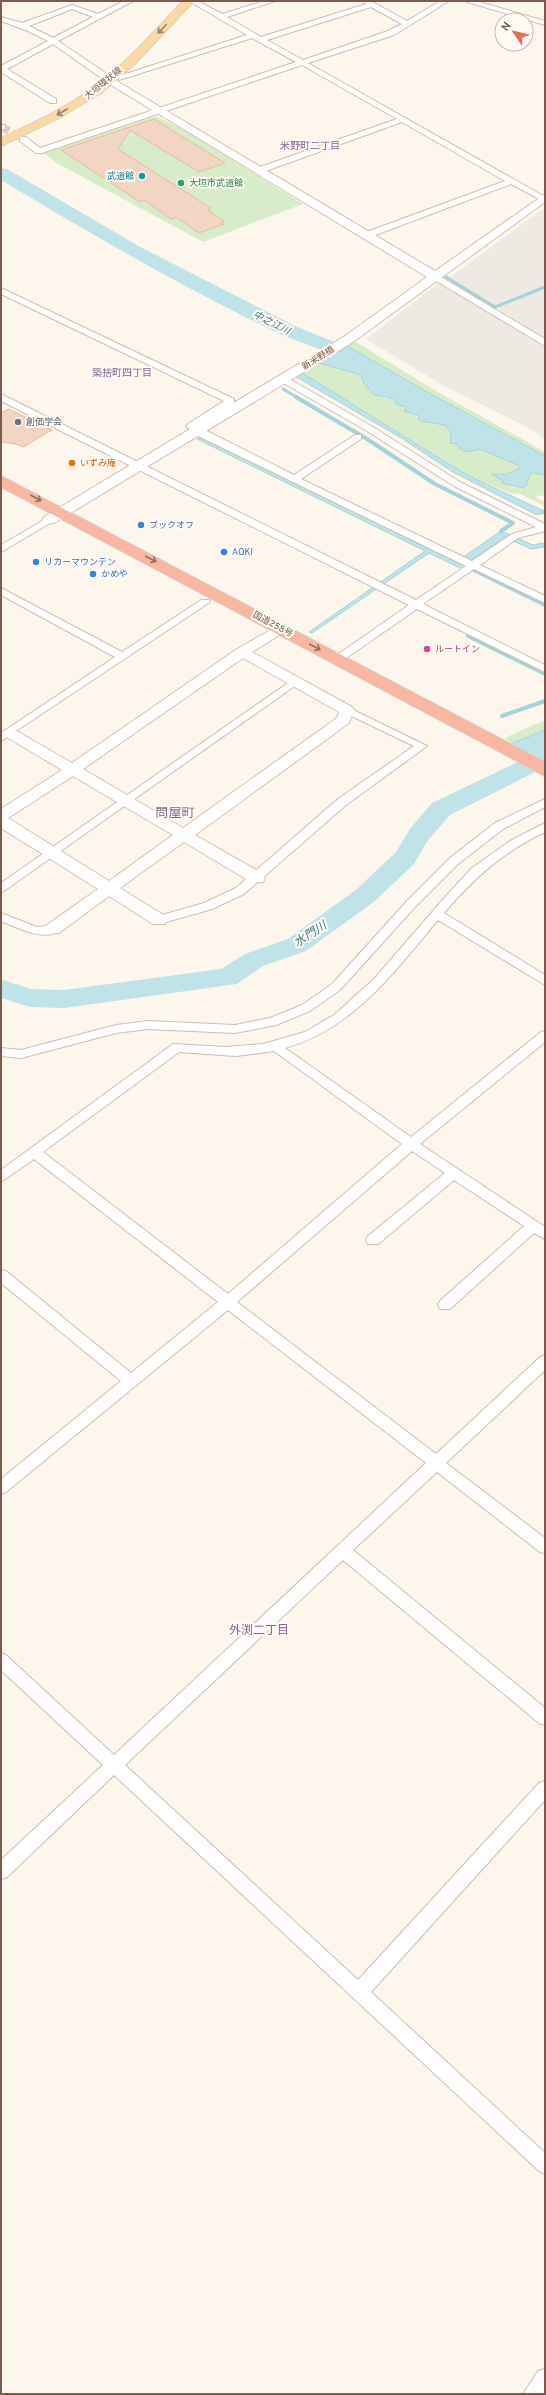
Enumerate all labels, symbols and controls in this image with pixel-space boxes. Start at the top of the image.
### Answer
north arrow [494,12,534,52]
text: N [499,20,515,34]
one-way arrow [157,24,166,34]
street label: 大垣環状線 [82,64,125,102]
one-way arrow [56,108,68,116]
district label: 米野町二丁目 [280,140,340,153]
place label: 武道館 [107,171,134,182]
marker: 武道館 [137,171,147,181]
marker: 大垣市武道館 [176,178,186,188]
place label: 大垣市武道館 [189,178,243,189]
water label: 中之江川 [251,308,293,339]
street label: 新米野橋 [300,344,336,373]
district label: 築捨町四丁目 [92,367,152,380]
marker: 創価学会 [13,417,23,427]
place label: 創価学会 [26,417,62,428]
marker: いずみ庵 [67,458,77,468]
place label: いずみ庵 [80,458,116,469]
one-way arrow [30,495,42,503]
marker: ブックオフ [136,520,146,530]
place label: ブックオフ [149,520,194,531]
marker: AOKI [219,547,229,557]
place label: AOKI [232,547,253,558]
one-way arrow [144,556,156,564]
marker: リカーマウンテン [31,557,41,567]
place label: リカーマウンテン [44,557,116,568]
marker: かめや [88,569,98,579]
place label: かめや [101,569,128,580]
street label: 国道258号 [251,609,295,640]
one-way arrow [309,643,321,651]
marker: ルートイン [422,644,432,654]
place label: ルートイン [435,644,480,655]
district label: 問屋町 [155,806,195,822]
water label: 水門川 [291,917,332,951]
district label: 外渕二丁目 [229,1623,289,1639]

